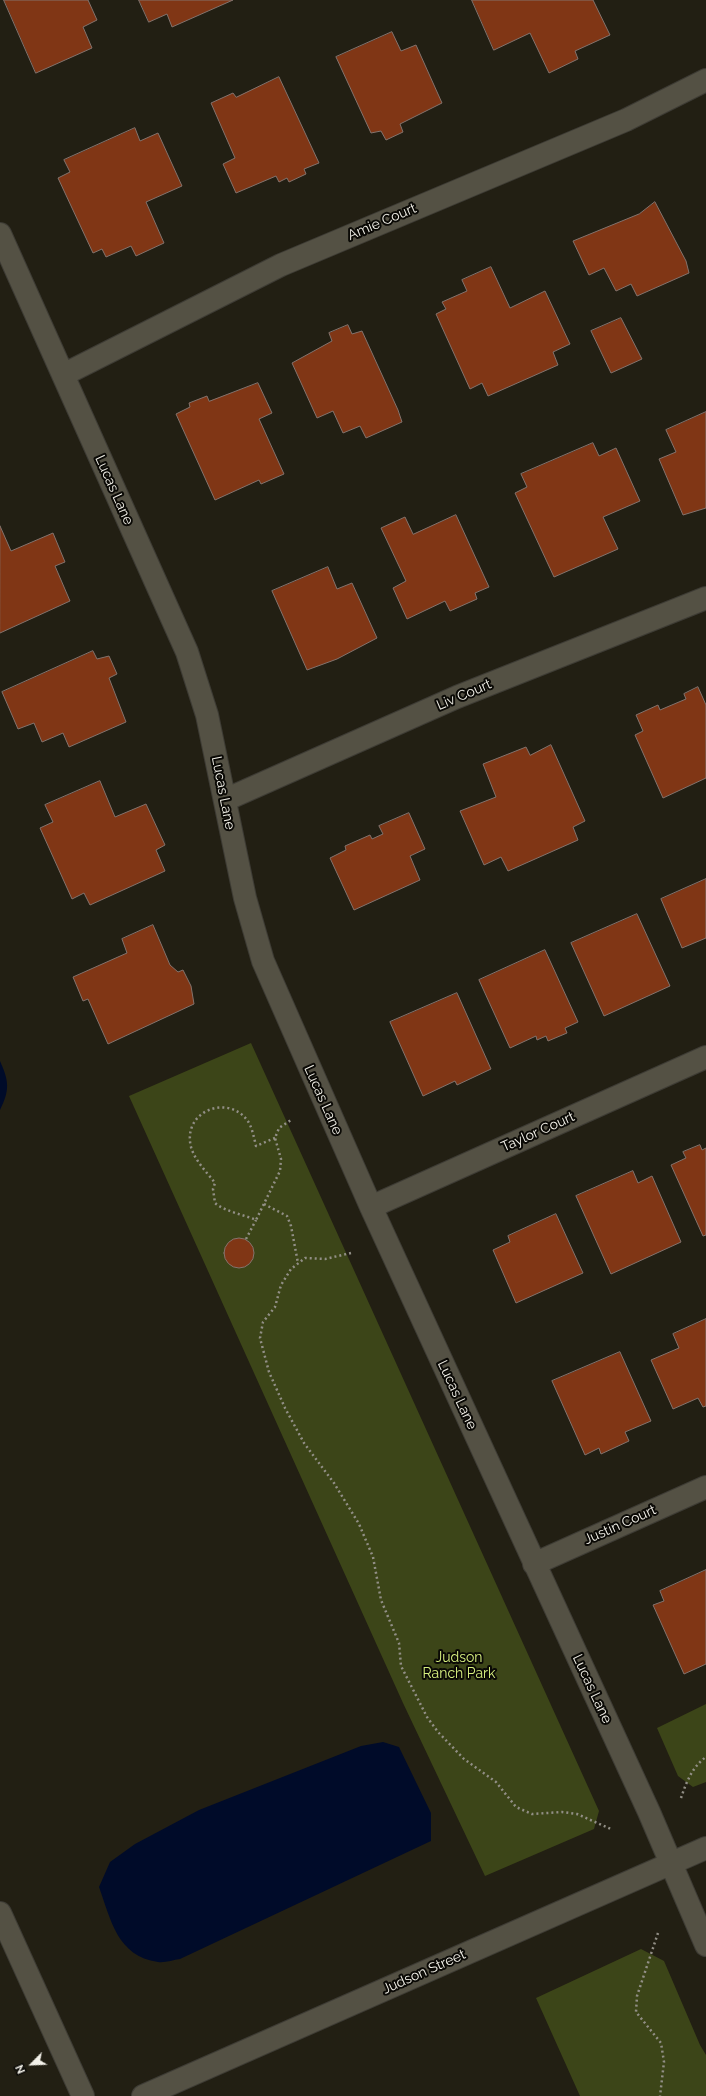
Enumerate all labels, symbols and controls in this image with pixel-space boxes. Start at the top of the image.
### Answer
street label: Amie Court [345,200,419,244]
street label: Lucas Lane [91,453,137,527]
street label: Liv Court [434,676,494,714]
street label: Lucas Lane [208,755,238,831]
street label: Lucas Lane [300,1063,346,1137]
street label: Taylor Court [499,1108,577,1156]
street label: Lucas Lane [434,1358,480,1432]
street label: Justin Court [581,1502,659,1548]
park label: Judson Ranch Park [423,1650,495,1682]
street label: Lucas Lane [569,1652,615,1726]
street label: Judson Street [380,1946,468,1998]
north arrow [12,2044,52,2084]
text: N [13,2063,28,2076]

